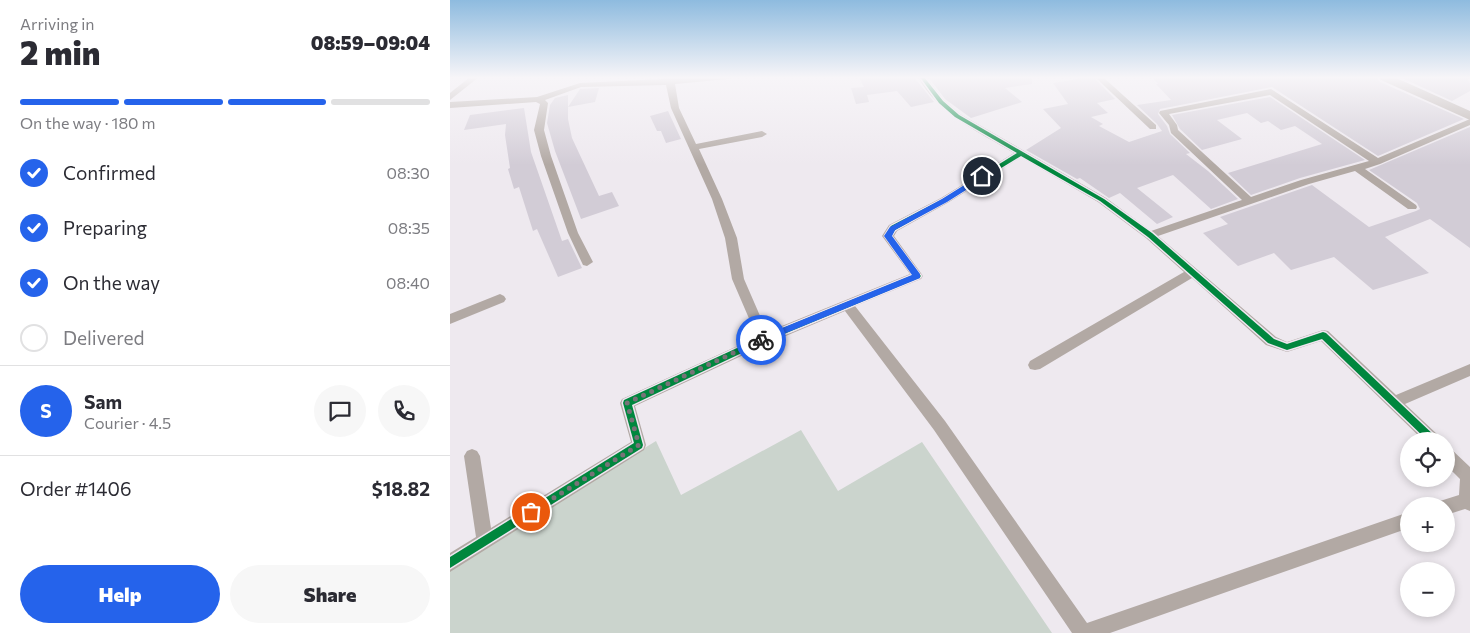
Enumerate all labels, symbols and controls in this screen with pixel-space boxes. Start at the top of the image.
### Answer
text: Arriving in [20,14,94,33]
text: 08:59–09:04 [311,31,430,54]
text: 2 min [20,32,100,72]
text: On the way · 180 m [20,113,156,132]
pin [961,155,1003,197]
icon: check [20,159,48,187]
text: Confirmed [63,161,156,184]
icon: home [968,162,996,190]
text: 08:30 [387,163,430,182]
icon: check [20,214,48,242]
text: Preparing [63,216,147,239]
text: 08:35 [388,218,430,237]
icon: check [20,269,48,297]
text: On the way [63,271,160,294]
text: 08:40 [386,273,430,292]
courier [736,315,786,365]
text: Delivered [63,326,144,349]
icon: bike [747,326,775,354]
button: chat [314,385,366,437]
button: phone [378,385,430,437]
text: Sam [84,390,122,413]
text: S [40,399,52,422]
text: Courier · 4.5 [84,413,171,432]
map controls [1400,432,1455,617]
button: locate [1400,432,1455,487]
text: Order #1406 [20,477,131,500]
text: $18.82 [372,477,430,500]
pin [510,491,552,533]
button: + [1400,497,1455,552]
icon: bag [517,498,545,526]
button: − [1400,562,1455,617]
button: Help [20,565,220,623]
button: Share [230,565,430,623]

